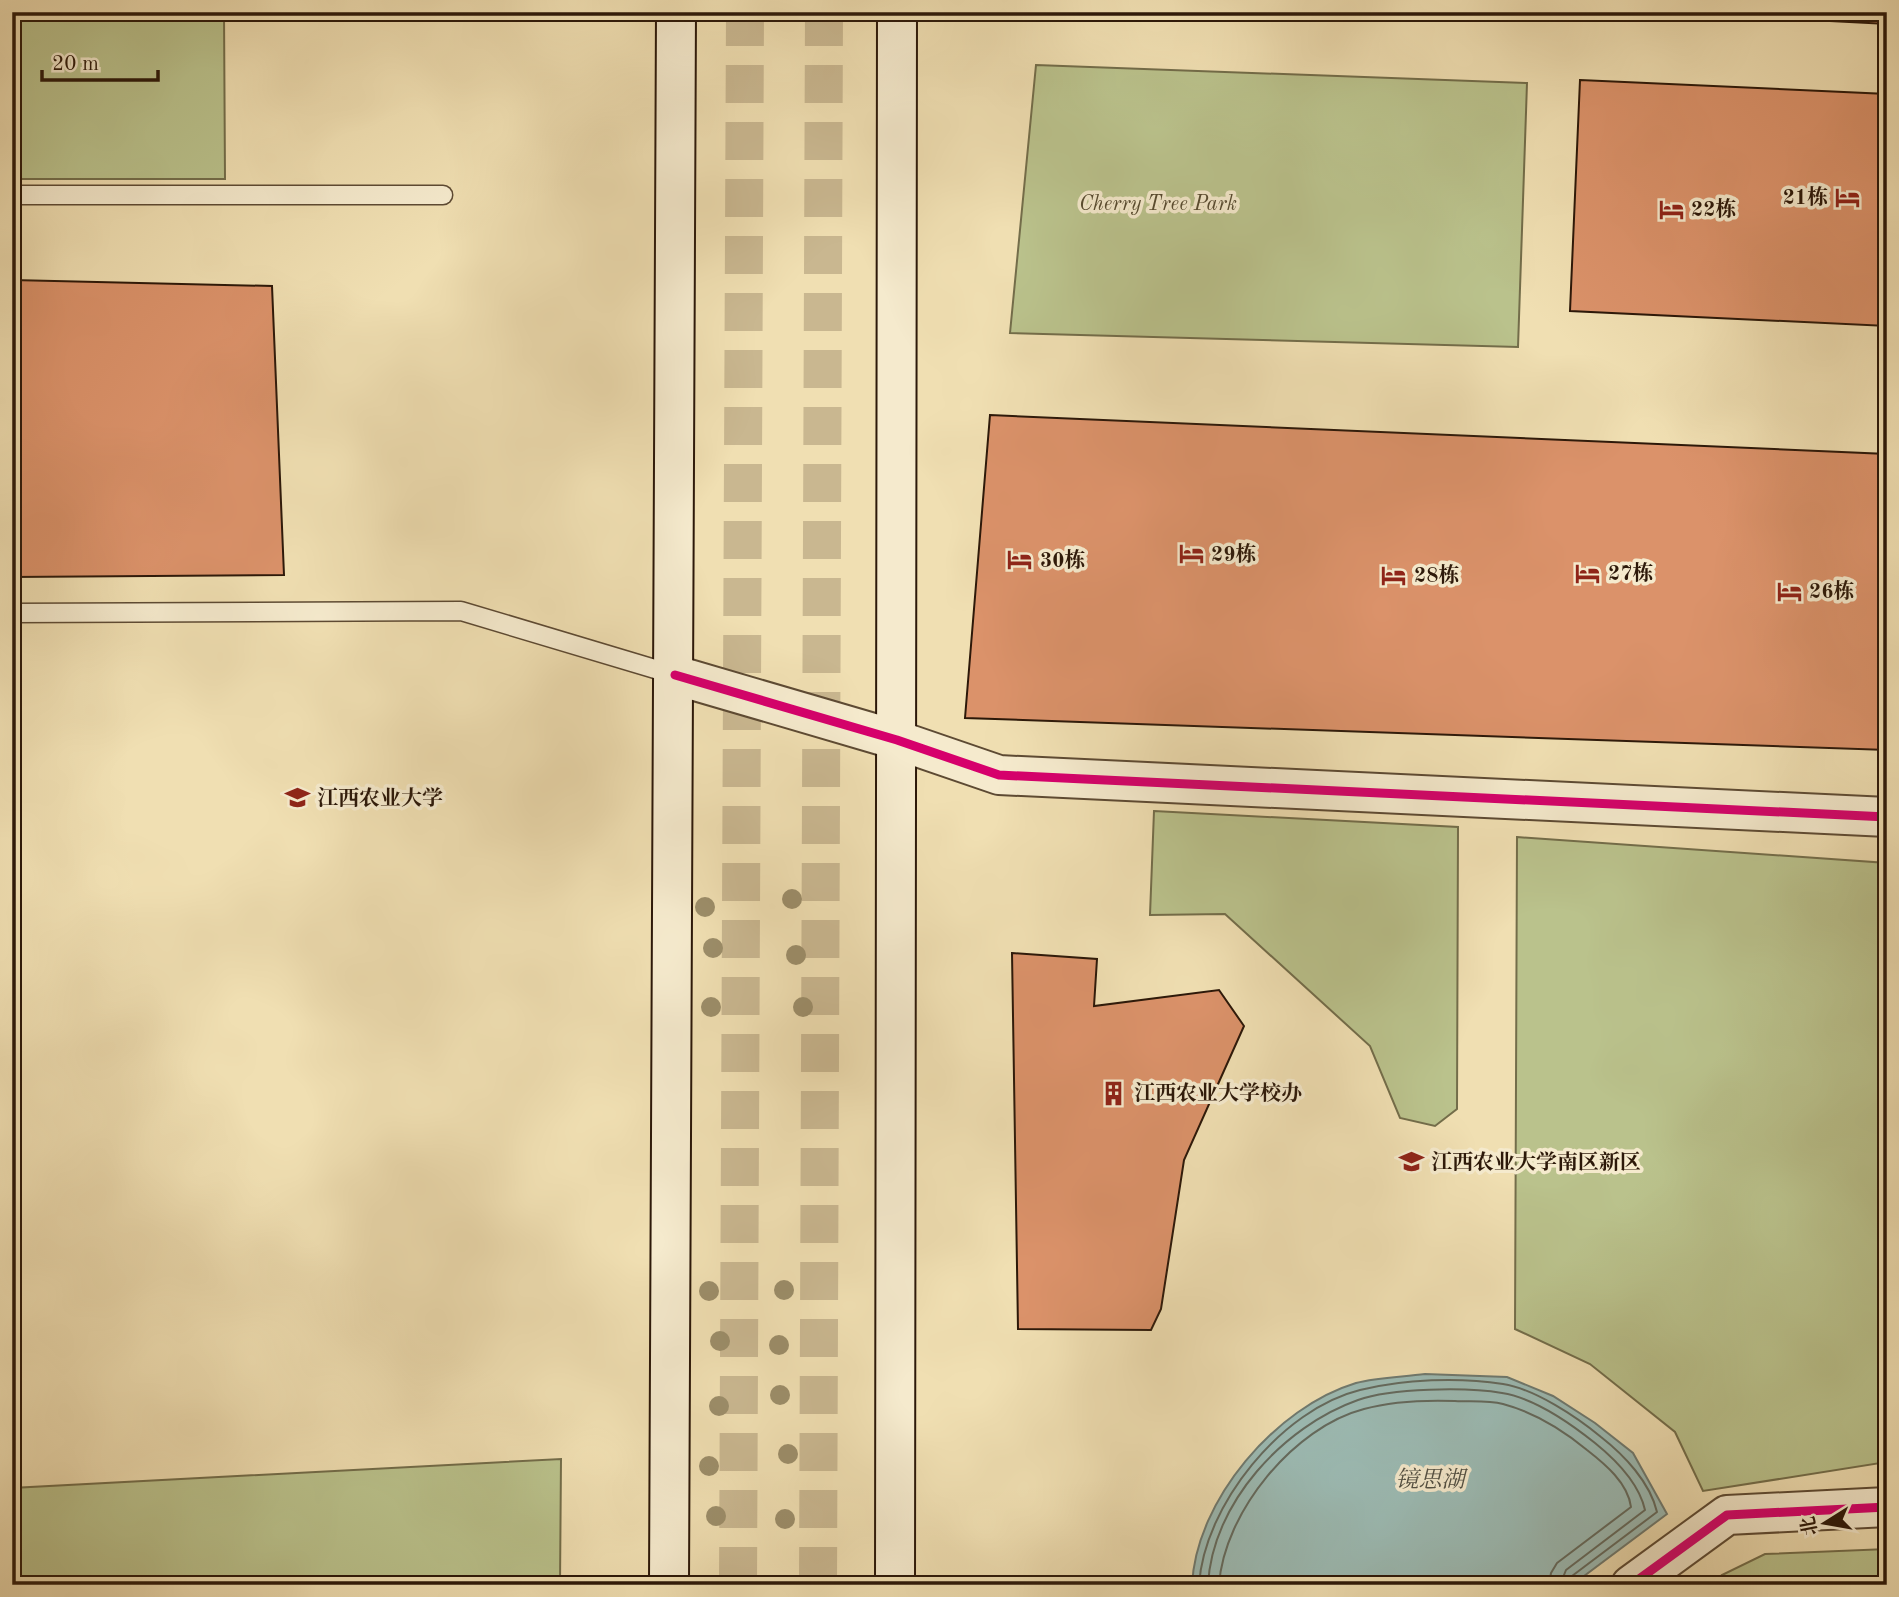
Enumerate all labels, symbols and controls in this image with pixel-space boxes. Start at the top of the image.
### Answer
scale bar [42,38,158,82]
text: 20 m [52,54,99,75]
hotel icon: 21栋 [1834,183,1862,211]
place label: 21栋 [1783,185,1828,209]
park label: Cherry Tree Park [1079,194,1237,215]
hotel icon: 22栋 [1657,195,1685,223]
place label: 22栋 [1691,197,1736,221]
hotel icon: 29栋 [1177,540,1205,568]
place label: 29栋 [1211,542,1256,566]
hotel icon: 30栋 [1006,546,1034,574]
place label: 30栋 [1040,548,1085,572]
hotel icon: 27栋 [1574,559,1602,587]
hotel icon: 28栋 [1380,561,1408,589]
place label: 27栋 [1608,561,1653,585]
place label: 28栋 [1414,563,1459,587]
hotel icon: 26栋 [1775,577,1803,605]
place label: 26栋 [1809,579,1854,603]
school or university icon: 江西农业大学 [283,784,311,812]
place label: 江西农业大学 [317,786,443,810]
building icon: 江西农业大学校办 [1100,1079,1128,1107]
place label: 江西农业大学校办 [1134,1081,1302,1105]
school or university icon: 江西农业大学南区新区 [1397,1148,1425,1176]
place label: 江西农业大学南区新区 [1431,1150,1641,1174]
water label: 镜思湖 [1396,1467,1469,1492]
north arrow [1790,1488,1860,1558]
text: 北 [1798,1515,1822,1537]

